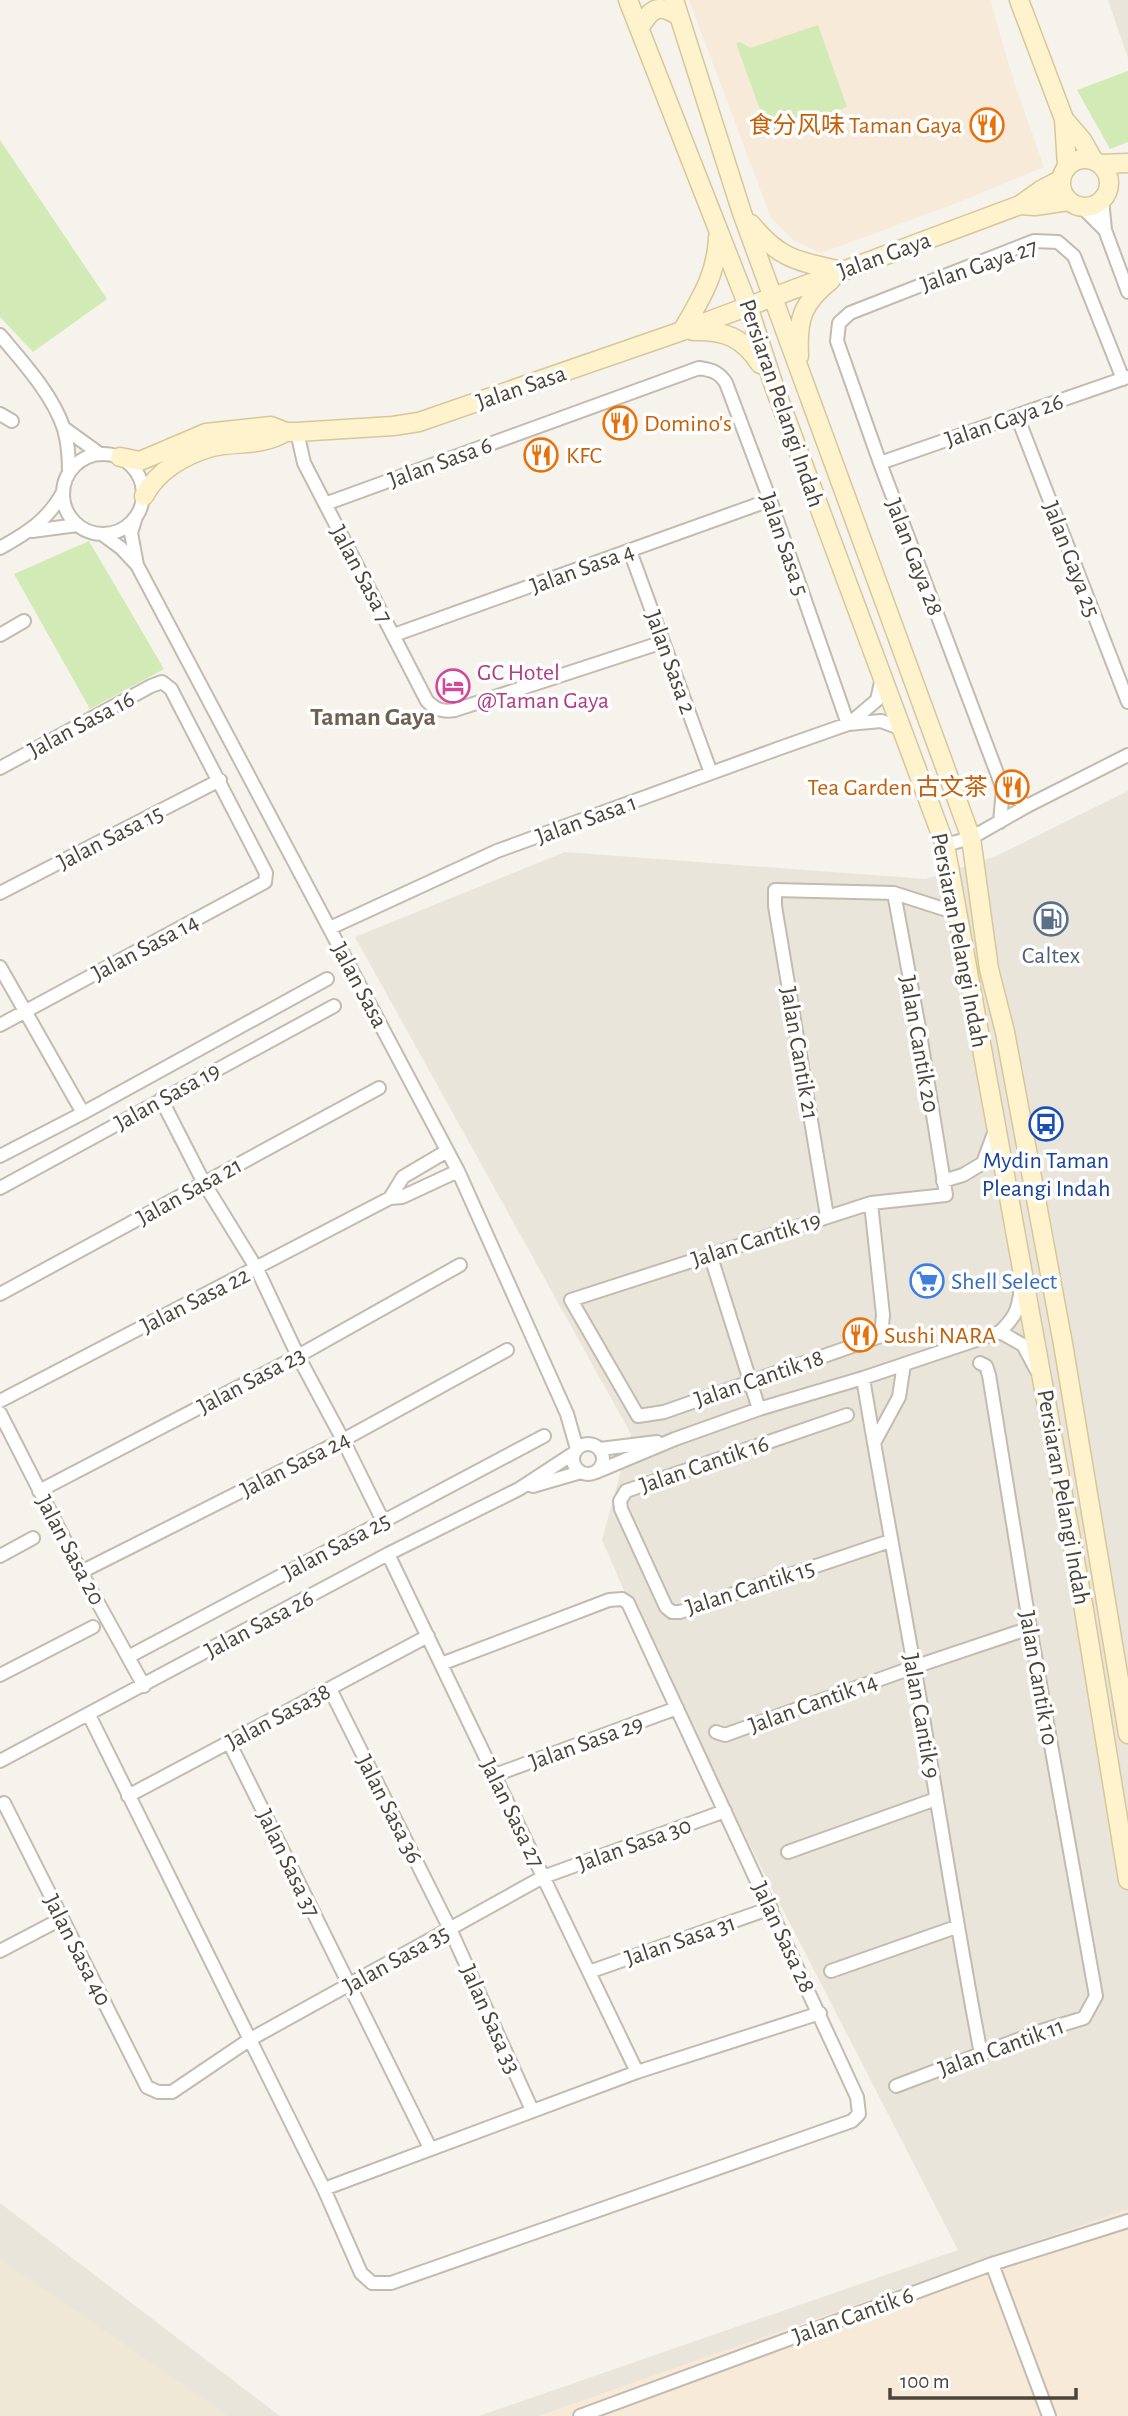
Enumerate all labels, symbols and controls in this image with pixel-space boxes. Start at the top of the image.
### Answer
restaurant icon: 食分风味 Taman Gaya [968,106,1006,144]
place label: 食分风味 Taman Gaya [749,112,962,138]
street label: Jalan Gaya [835,228,934,284]
street label: Jalan Gaya 27 [918,235,1041,297]
street label: Persiaran Pelangi Indah [734,296,828,510]
street label: Jalan Sasa [473,361,569,414]
street label: Jalan Gaya 26 [942,390,1066,452]
restaurant icon: Domino's [601,404,639,442]
place label: Domino's [644,412,732,436]
street label: Jalan Sasa 6 [385,433,495,493]
restaurant icon: KFC [522,436,560,474]
place label: KFC [566,444,602,468]
street label: Jalan Sasa 5 [755,490,813,599]
street label: Jalan Gaya 28 [881,495,947,619]
street label: Jalan Gaya 25 [1038,498,1104,621]
street label: Jalan Sasa 7 [325,522,397,627]
street label: Jalan Sasa 4 [527,539,637,599]
street label: Jalan Sasa 2 [640,608,700,717]
place label: GC Hotel @Taman Gaya [477,661,609,713]
hotel icon: GC Hotel @Taman Gaya [434,667,472,705]
street label: Jalan Sasa 16 [24,687,139,763]
district label: Taman Gaya [310,704,436,730]
restaurant icon: Tea Garden 古文茶 [993,768,1031,806]
place label: Tea Garden 古文茶 [807,774,988,800]
street label: Jalan Sasa 1 [533,791,640,849]
street label: Jalan Sasa 15 [54,801,167,875]
street label: Persiaran Pelangi Indah [926,831,992,1050]
fuel station icon: Caltex [1032,900,1070,938]
street label: Jalan Sasa 14 [88,910,203,986]
street label: Jalan Sasa [327,939,392,1032]
place label: Caltex [1022,944,1081,968]
street label: Jalan Cantik 20 [895,974,943,1115]
street label: Jalan Cantik 21 [776,985,823,1121]
street label: Jalan Sasa 19 [111,1058,224,1136]
bus stop icon: Mydin Taman Pleangi Indah [1027,1105,1065,1143]
place label: Mydin Taman Pleangi Indah [982,1149,1110,1201]
street label: Jalan Sasa 21 [133,1153,246,1231]
street label: Jalan Cantik 19 [689,1208,824,1272]
supermarket icon: Shell Select [908,1262,946,1300]
street label: Jalan Sasa 22 [137,1263,254,1339]
place label: Shell Select [951,1270,1058,1294]
restaurant icon: Sushi NARA [841,1316,879,1354]
place label: Sushi NARA [884,1324,996,1348]
street label: Jalan Sasa 23 [194,1343,309,1419]
street label: Jalan Cantik 18 [692,1346,827,1412]
street label: Persiaran Pelangi Indah [1032,1388,1094,1607]
street label: Jalan Sasa 24 [237,1427,354,1503]
street label: Jalan Cantik 16 [637,1432,772,1498]
street label: Jalan Sasa 20 [31,1492,109,1609]
street label: Jalan Sasa 25 [279,1509,394,1585]
street label: Jalan Cantik 15 [683,1556,818,1620]
street label: Jalan Sasa 26 [201,1586,318,1663]
street label: Jalan Cantik 10 [1014,1609,1062,1747]
street label: Jalan Cantik 9 [898,1652,944,1781]
street label: Jalan Cantik 14 [746,1670,881,1738]
street label: Jalan Sasa38 [222,1679,335,1754]
street label: Jalan Sasa 29 [526,1711,646,1775]
street label: Jalan Sasa 36 [352,1751,427,1868]
street label: Jalan Sasa 27 [475,1755,549,1872]
street label: Jalan Sasa 37 [252,1806,325,1921]
street label: Jalan Sasa 30 [574,1813,695,1877]
street label: Jalan Sasa 28 [747,1878,819,1997]
street label: Jalan Sasa 40 [39,1891,115,2010]
street label: Jalan Sasa 31 [622,1911,739,1971]
street label: Jalan Sasa 35 [340,1921,453,1999]
street label: Jalan Sasa 33 [455,1961,525,2078]
street label: Jalan Cantik 11 [935,2014,1067,2082]
street label: Jalan Cantik 6 [790,2283,917,2349]
scale bar [890,2356,1076,2400]
text: 100 m [900,2371,950,2392]

